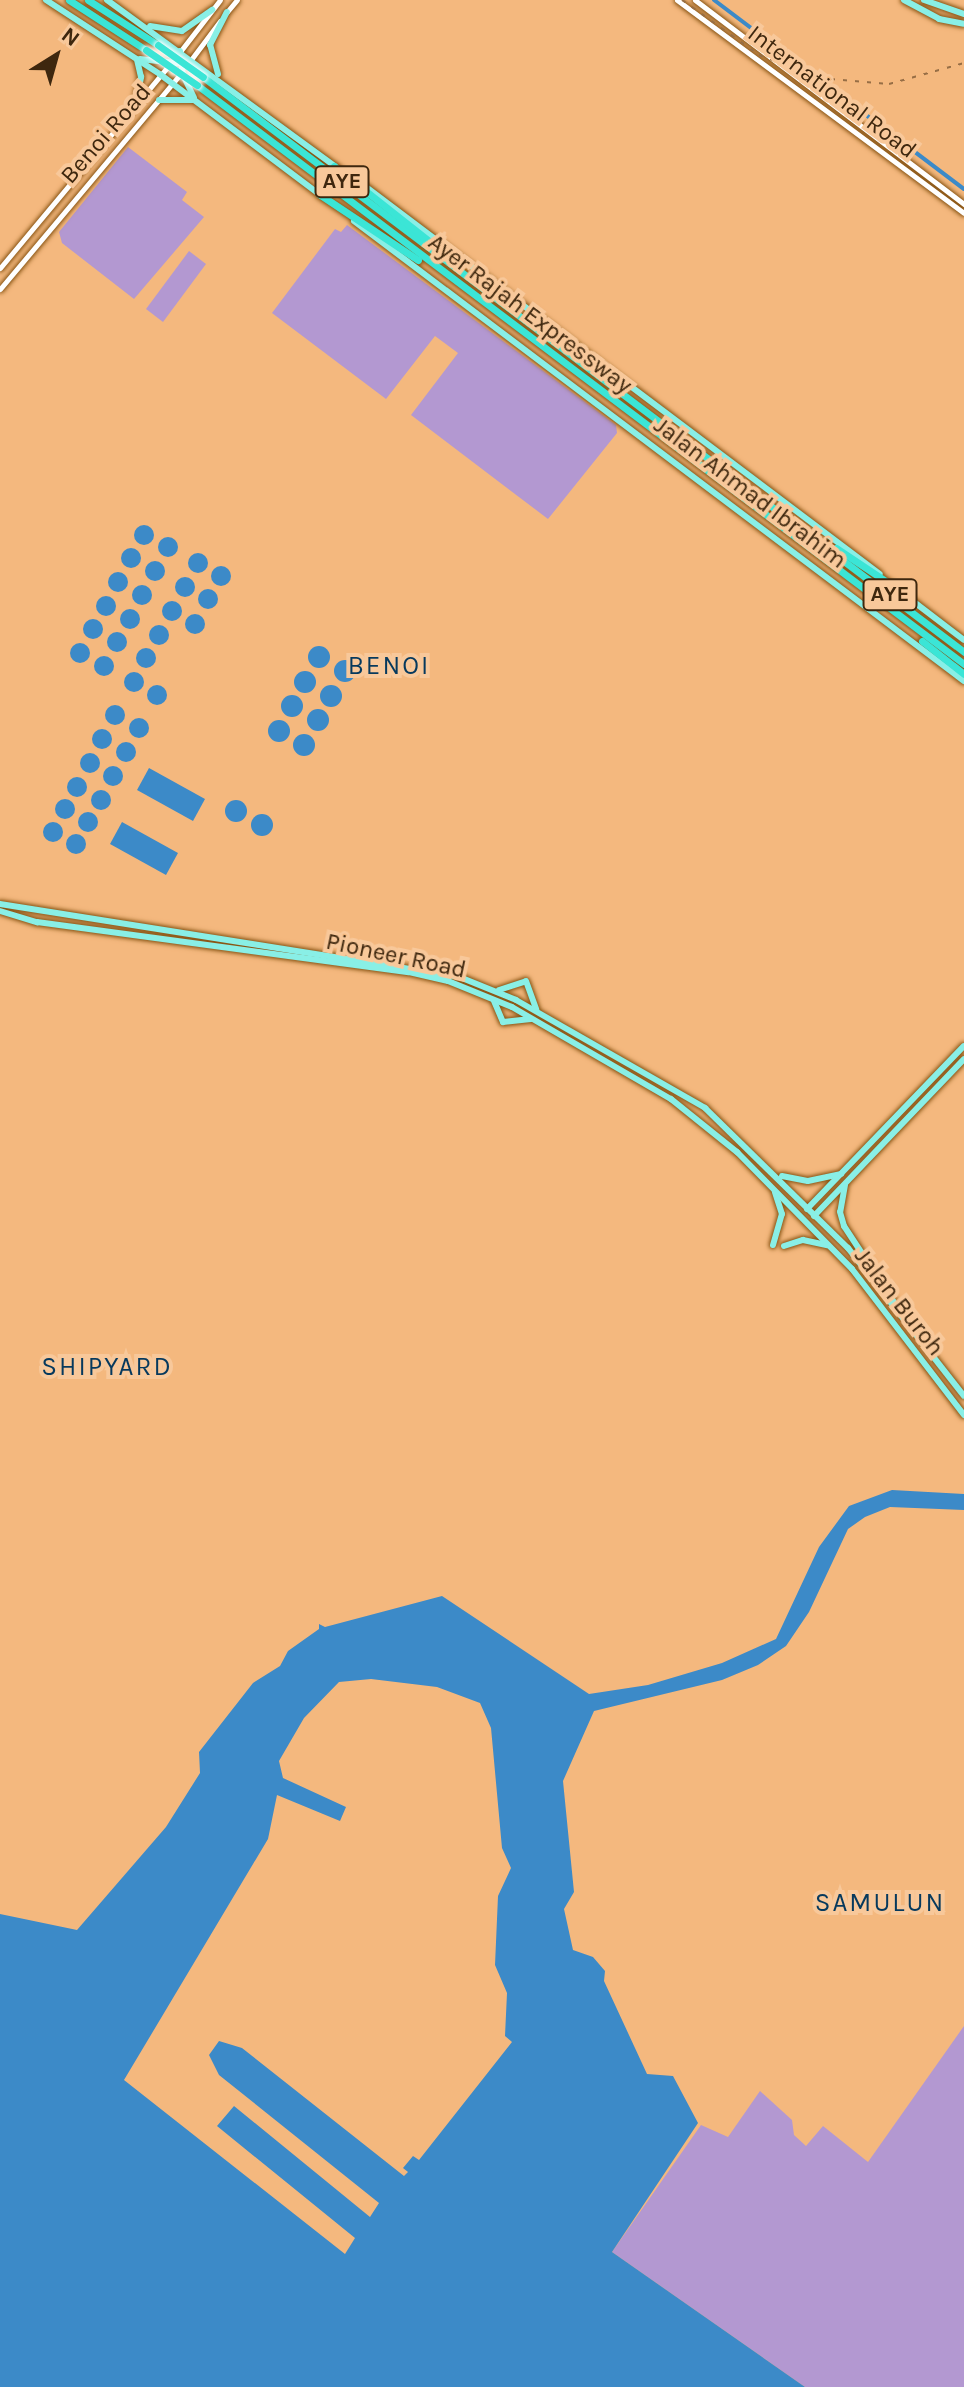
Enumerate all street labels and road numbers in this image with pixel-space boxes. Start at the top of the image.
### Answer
street label: International Road [742,19,922,165]
street label: Benoi Road [55,78,157,190]
road number: AYE [314,164,370,200]
street label: Ayer Rajah Expressway [422,228,638,400]
street label: Jalan Ahmad Ibrahim [648,411,852,575]
road number: AYE [862,577,918,613]
street label: Pioneer Road [323,927,469,985]
street label: Jalan Buroh [848,1242,950,1362]

